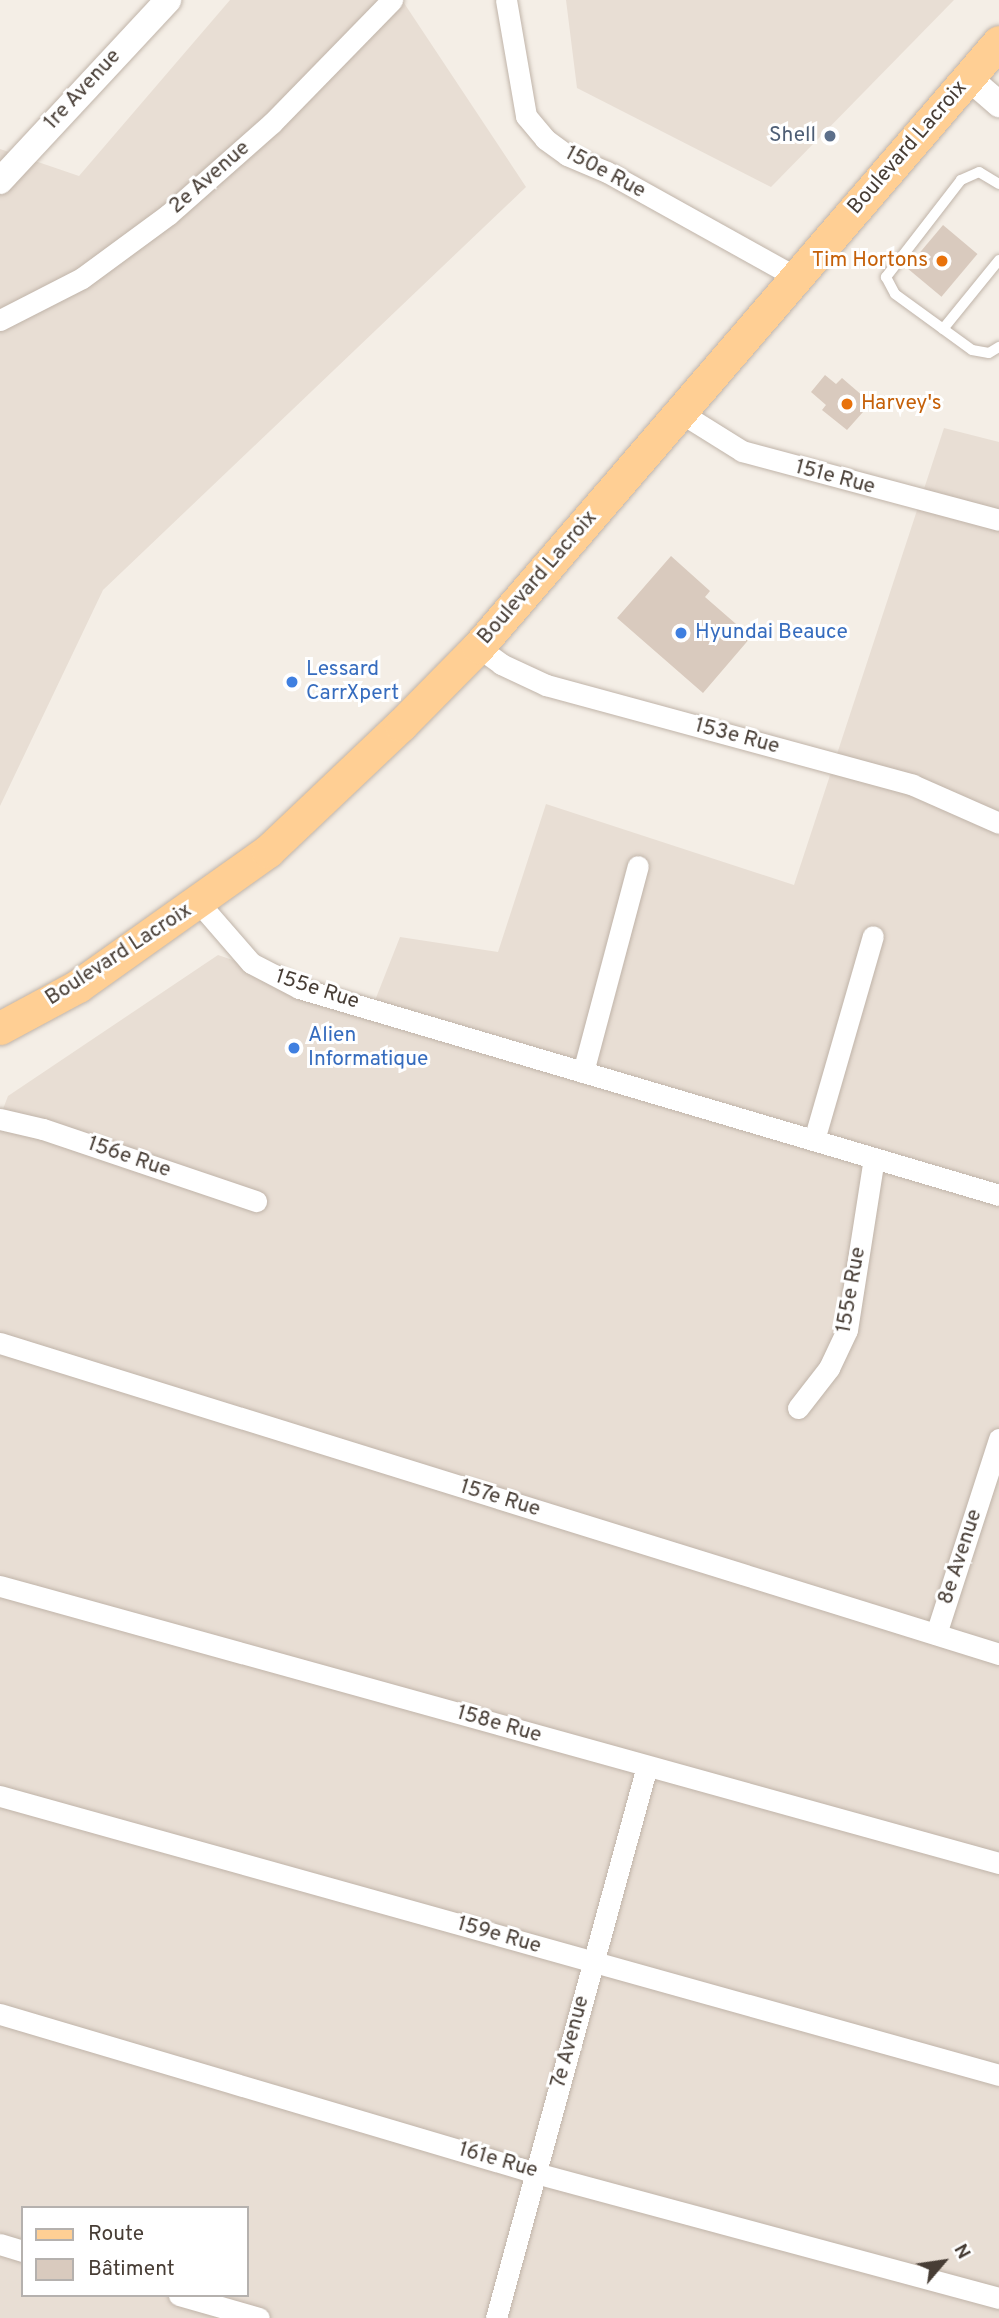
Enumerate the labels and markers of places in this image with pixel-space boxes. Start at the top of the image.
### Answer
place label: Shell [769,123,816,149]
marker: Shell [822,128,838,144]
place label: Tim Hortons [812,248,928,274]
marker: Tim Hortons [934,253,950,269]
place label: Harvey's [861,391,942,417]
marker: Harvey's [839,396,855,412]
place label: Hyundai Beauce [695,620,848,646]
marker: Hyundai Beauce [673,625,689,641]
place label: Lessard CarrXpert [306,657,399,707]
marker: Lessard CarrXpert [284,674,300,690]
place label: Alien Informatique [308,1023,428,1073]
marker: Alien Informatique [286,1040,302,1056]

